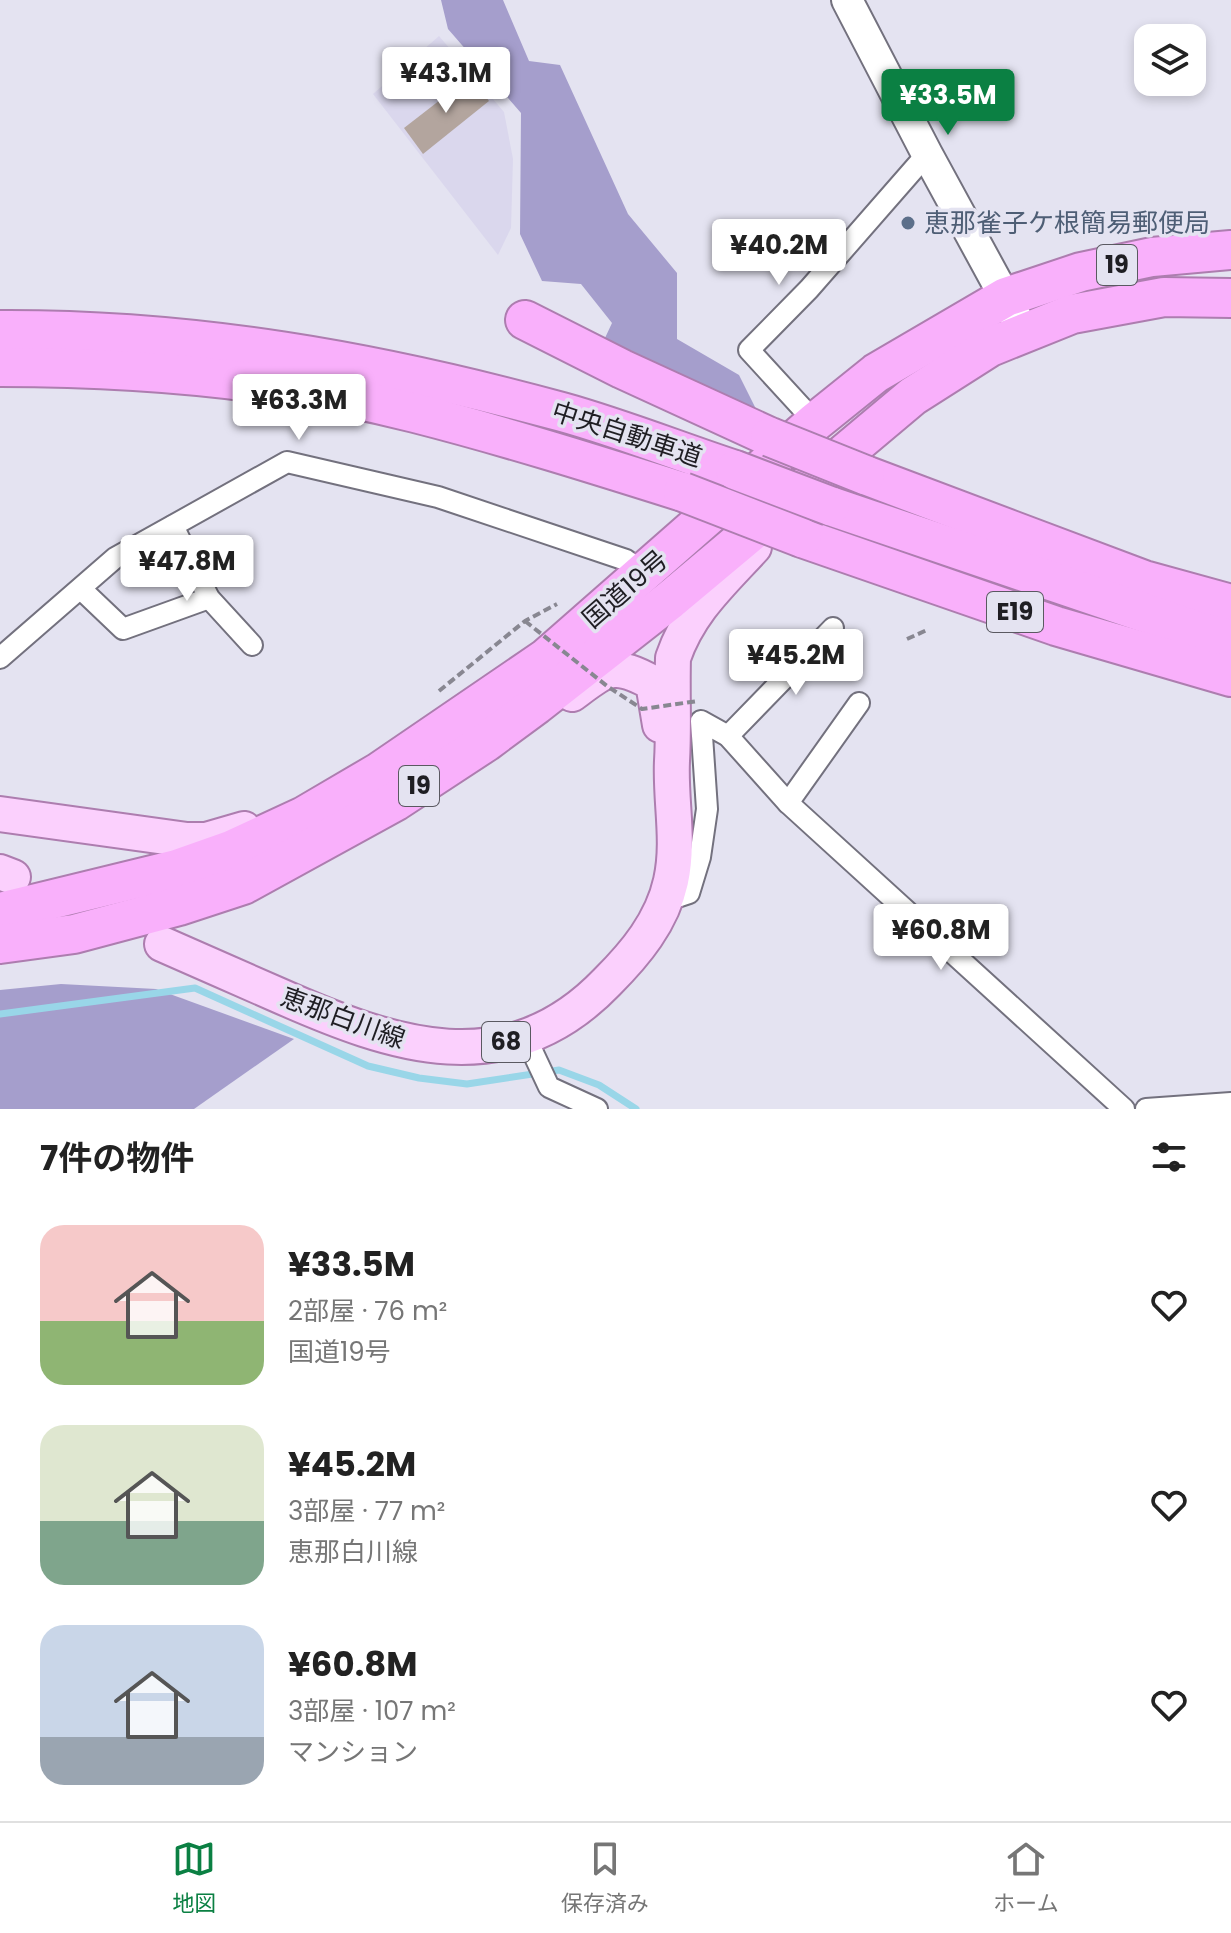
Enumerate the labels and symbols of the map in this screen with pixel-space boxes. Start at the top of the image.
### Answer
pin: ¥43.1M [381,47,511,115]
pin: ¥33.5M [883,69,1013,137]
place label: 恵那雀子ケ根簡易郵便局 [924,205,1210,241]
marker: 恵那雀子ケ根簡易郵便局 [899,214,917,232]
pin: ¥40.2M [714,219,844,287]
road number: 19 [1097,245,1137,285]
pin: ¥63.3M [234,374,364,442]
street label: 中央自動車道 [547,393,707,475]
pin: ¥47.8M [122,535,252,603]
street label: 国道19号 [574,542,676,636]
road number: E19 [987,592,1043,632]
pin: ¥45.2M [731,629,861,697]
road number: 19 [399,766,439,806]
pin: ¥60.8M [876,904,1006,972]
street label: 恵那白川線 [276,979,410,1057]
road number: 68 [482,1022,530,1062]

